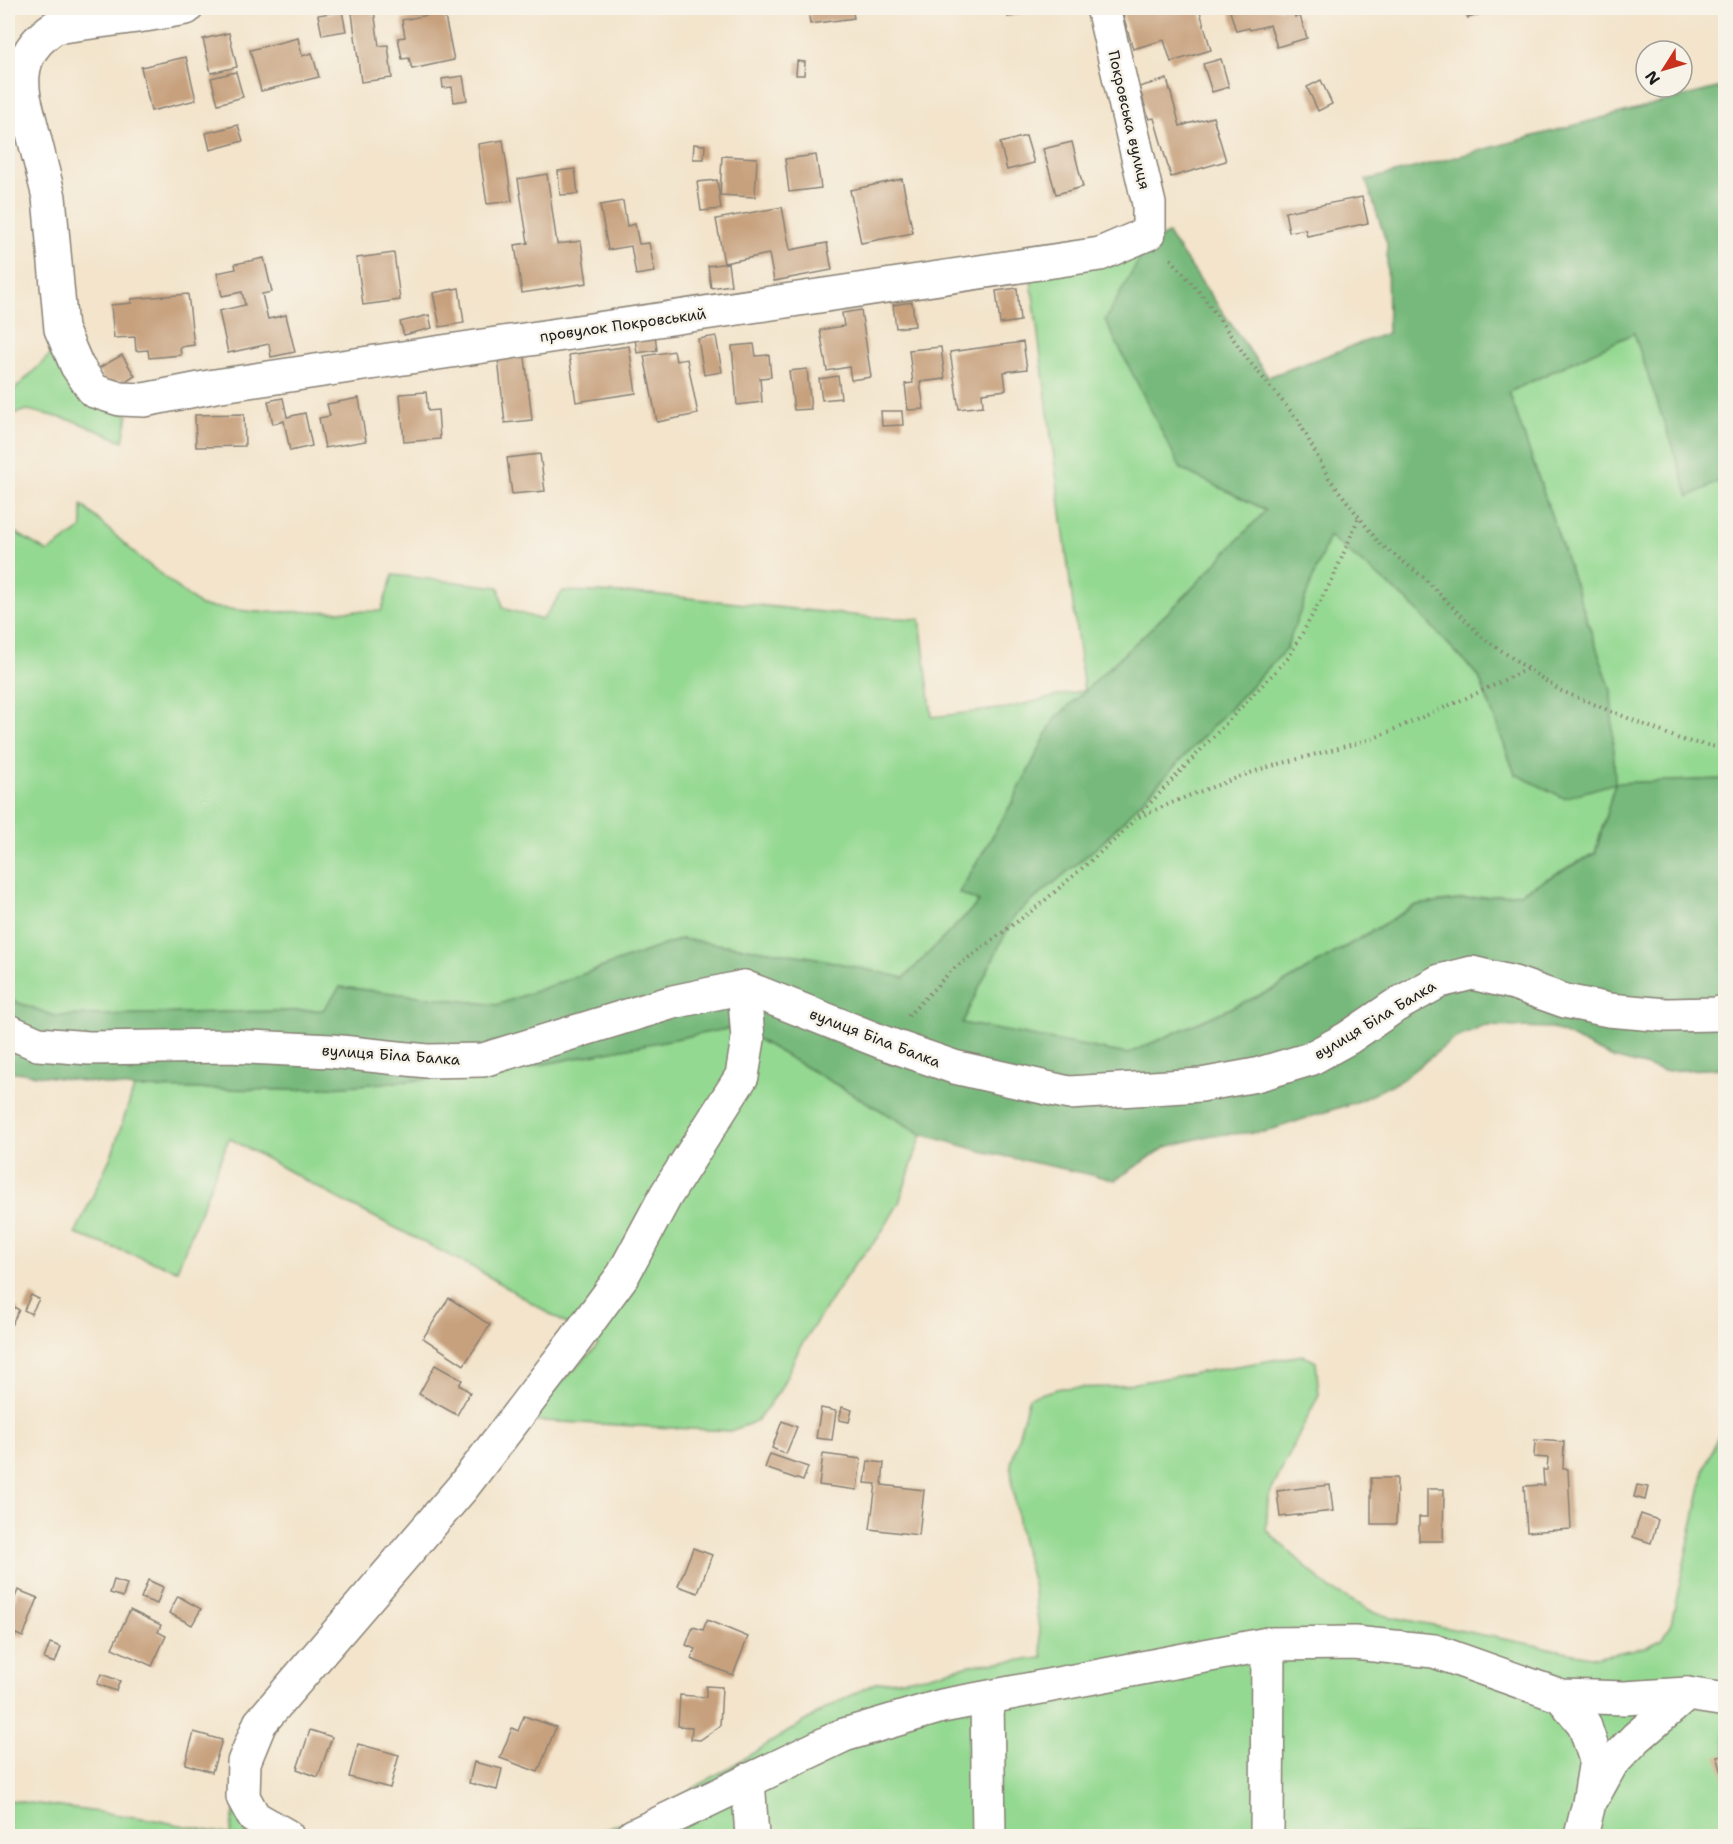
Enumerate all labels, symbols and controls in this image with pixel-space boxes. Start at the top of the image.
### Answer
north arrow [1634,39,1694,99]
street label: Покровська вулиця [1103,49,1155,191]
text: N [1640,66,1665,89]
street label: провулок Покровський [538,303,708,347]
street label: вулиця Біла Балка [1310,975,1440,1064]
street label: вулиця Біла Балка [807,1004,944,1072]
street label: вулиця Біла Балка [321,1040,461,1070]

